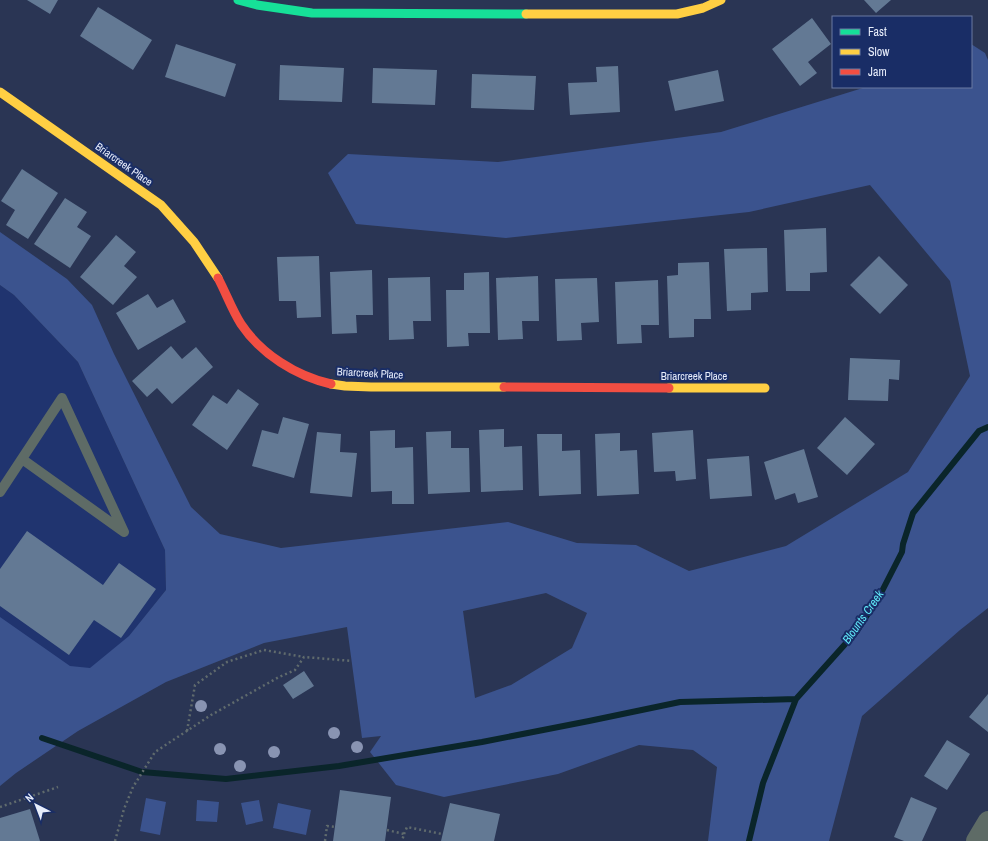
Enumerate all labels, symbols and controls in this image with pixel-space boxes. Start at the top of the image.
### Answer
legend [832,16,972,88]
text: Fast [868,24,887,40]
text: Slow [868,44,890,60]
text: Jam [868,64,887,80]
street label: Briarcreek Place [93,139,155,189]
street label: Briarcreek Place [336,364,404,382]
street label: Briarcreek Place [661,369,727,383]
water label: Blounts Creek [839,586,888,647]
north arrow [16,785,56,825]
text: N [22,790,36,805]

